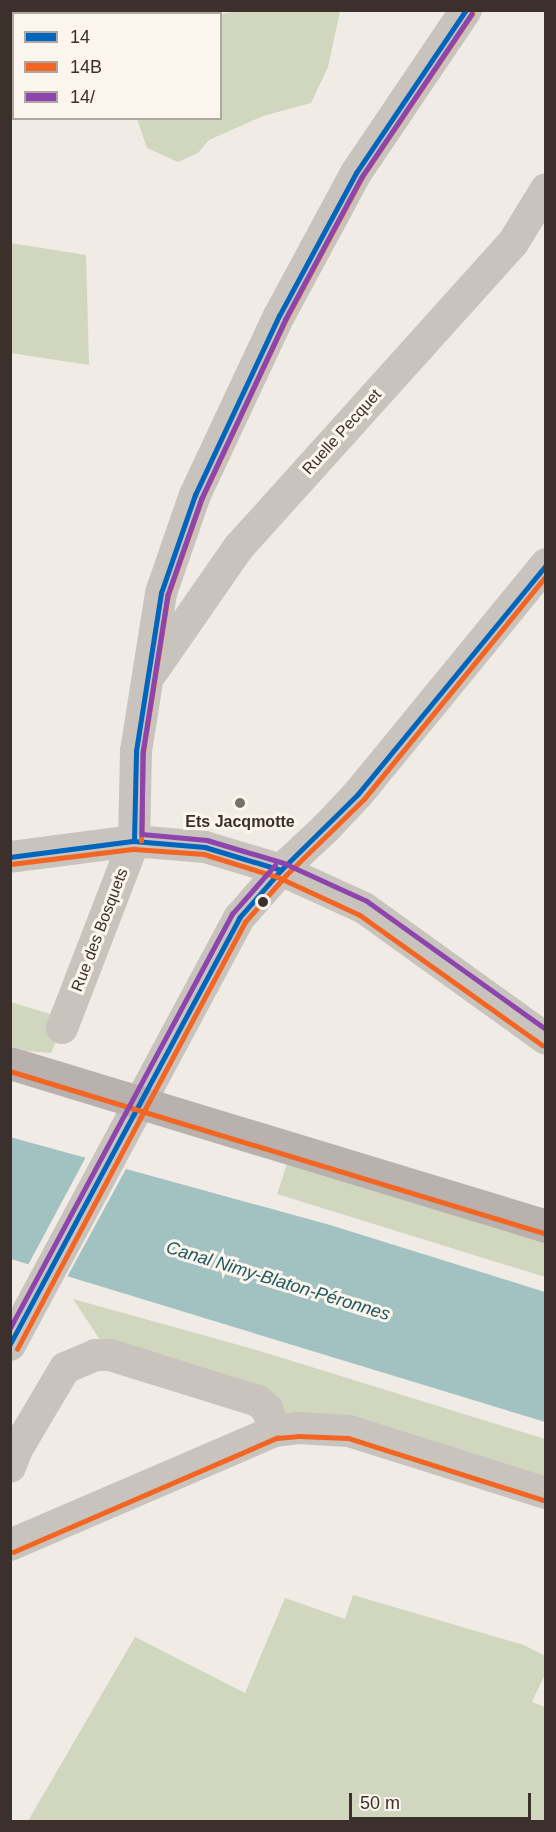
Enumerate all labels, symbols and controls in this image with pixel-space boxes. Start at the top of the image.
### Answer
legend [12,12,222,120]
text: 14 [70,27,90,47]
text: 14B [70,57,102,77]
text: 14/ [70,87,95,107]
street label: Ruelle Pecquet [299,385,385,479]
marker: Ets Jacqmotte [233,796,247,810]
place label: Ets Jacqmotte [185,812,295,832]
street label: Rue des Bosquets [68,866,132,994]
unlabelled marker [257,896,269,908]
water label: Canal Nimy-Blaton-Péronnes [163,1237,393,1325]
scale bar [352,1781,534,1819]
text: 50 m [360,1793,400,1813]

